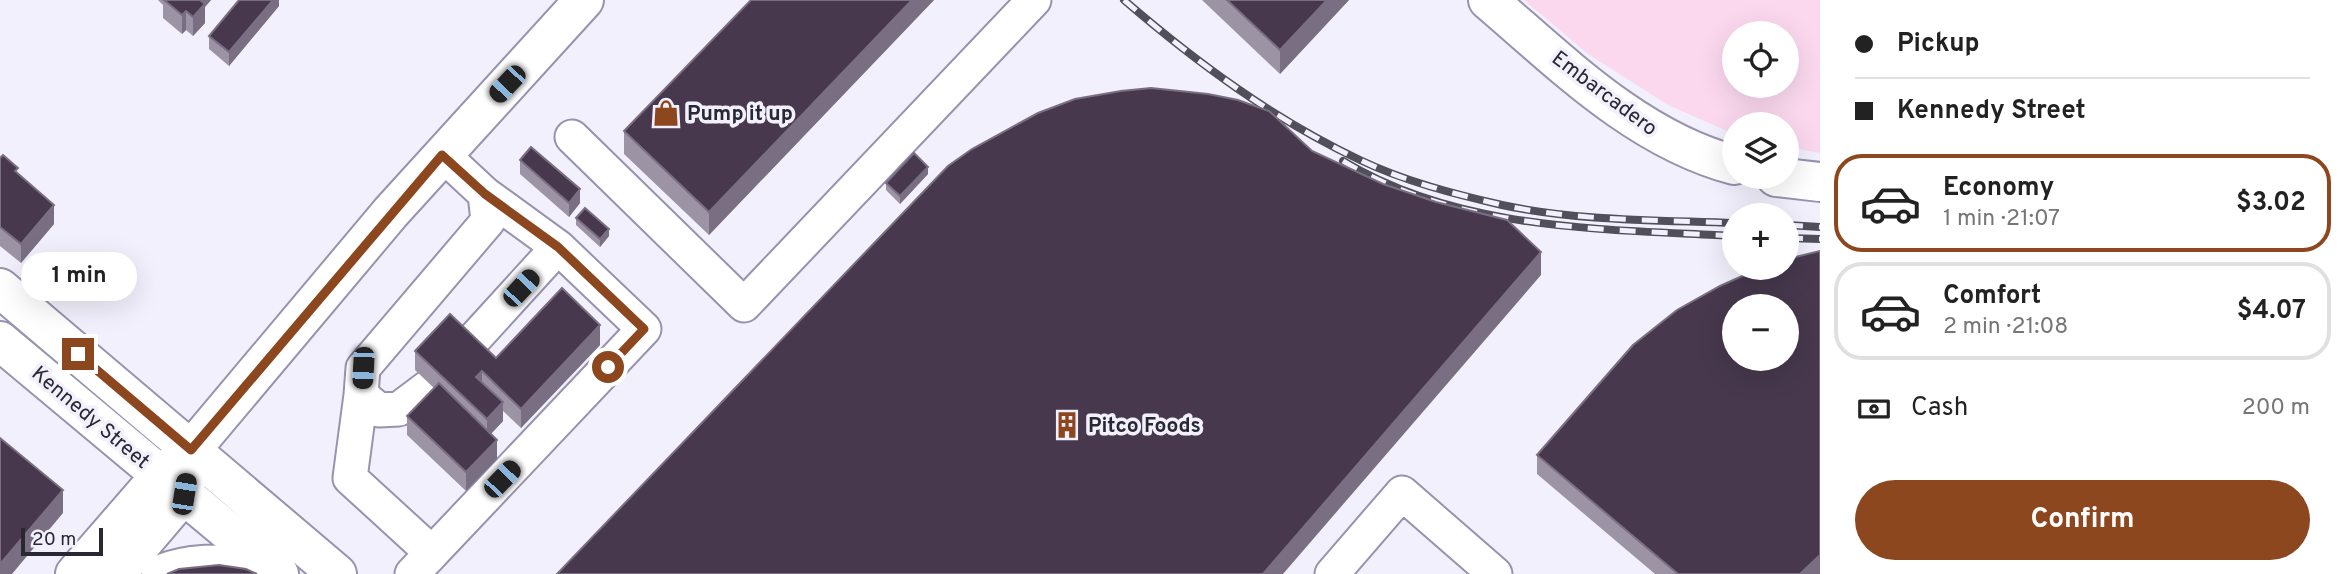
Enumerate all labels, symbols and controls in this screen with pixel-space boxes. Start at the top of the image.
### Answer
map controls [1722,21,1799,371]
button: locate [1722,21,1799,98]
text: Pickup [1897,28,1980,61]
street label: Embarcadero [1546,46,1662,143]
car [485,61,530,107]
text: Kennedy Street [1897,95,2086,128]
shop icon: Pump it up [651,98,681,128]
place label: Pump it up [687,101,793,128]
button: layers [1722,112,1799,189]
icon: car [1859,172,1922,235]
text: Economy [1943,172,2054,205]
text: $3.02 [2236,187,2306,220]
button: + [1722,203,1799,280]
text: 1 min · 21:07 [1943,205,2060,234]
callout: 1 min [20,252,136,302]
text: 1 min [51,262,107,291]
car [499,265,544,311]
icon: car [1859,280,1922,343]
text: Comfort [1943,280,2041,313]
button: − [1722,294,1799,371]
text: $4.07 [2237,295,2306,328]
text: 2 min · 21:08 [1943,313,2068,342]
route end [62,338,94,370]
car [352,346,375,390]
route start [592,351,624,383]
street label: Kennedy Street [25,361,155,476]
icon: cash [1855,390,1893,428]
text: Cash [1911,392,1968,425]
text: 200 m [2242,394,2310,423]
building icon: Pitco Foods [1052,410,1082,440]
place label: Pitco Foods [1088,413,1201,440]
car [480,457,525,501]
car [171,472,198,516]
button: Confirm [1855,480,2310,560]
scale bar [21,525,103,557]
text: 20 m [32,528,76,552]

